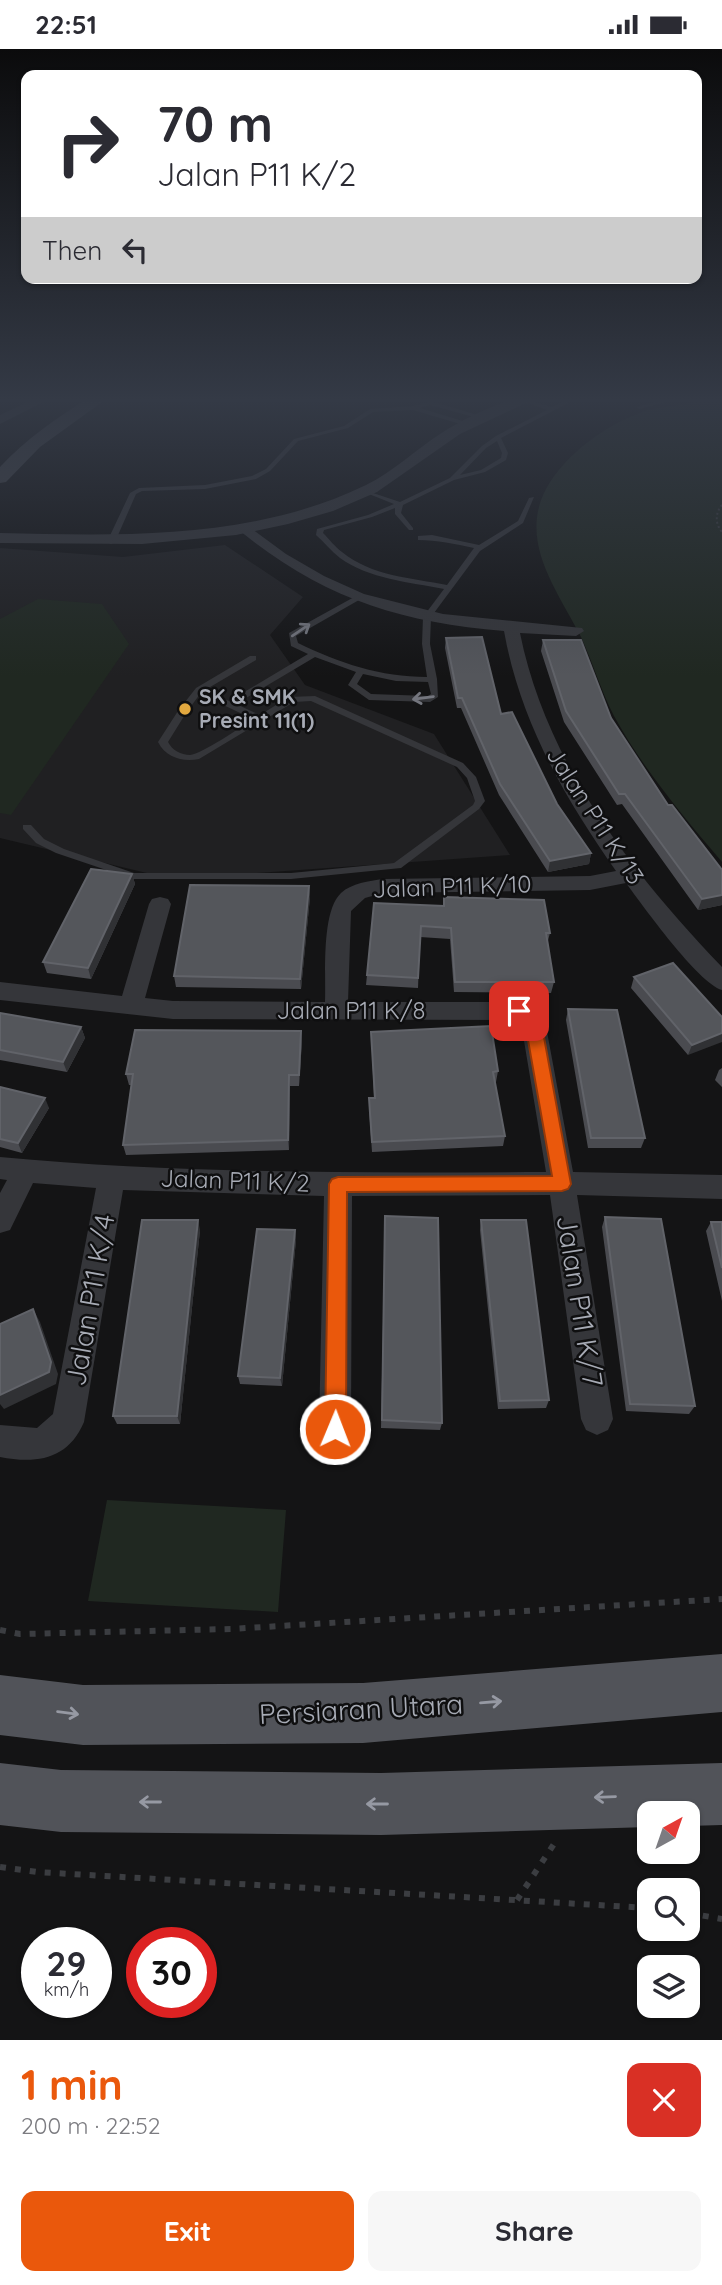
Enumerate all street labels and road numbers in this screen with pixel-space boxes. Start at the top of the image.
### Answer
street label: Jalan P11 K/13 [540,741,651,890]
street label: Jalan P11 K/10 [372,868,532,904]
street label: Jalan P11 K/8 [276,995,426,1025]
street label: Jalan P11 K/2 [160,1162,310,1198]
street label: Jalan P11 K/4 [57,1211,122,1388]
street label: Jalan P11 K/7 [550,1213,611,1389]
street label: Persiaran Utara [258,1686,464,1731]

